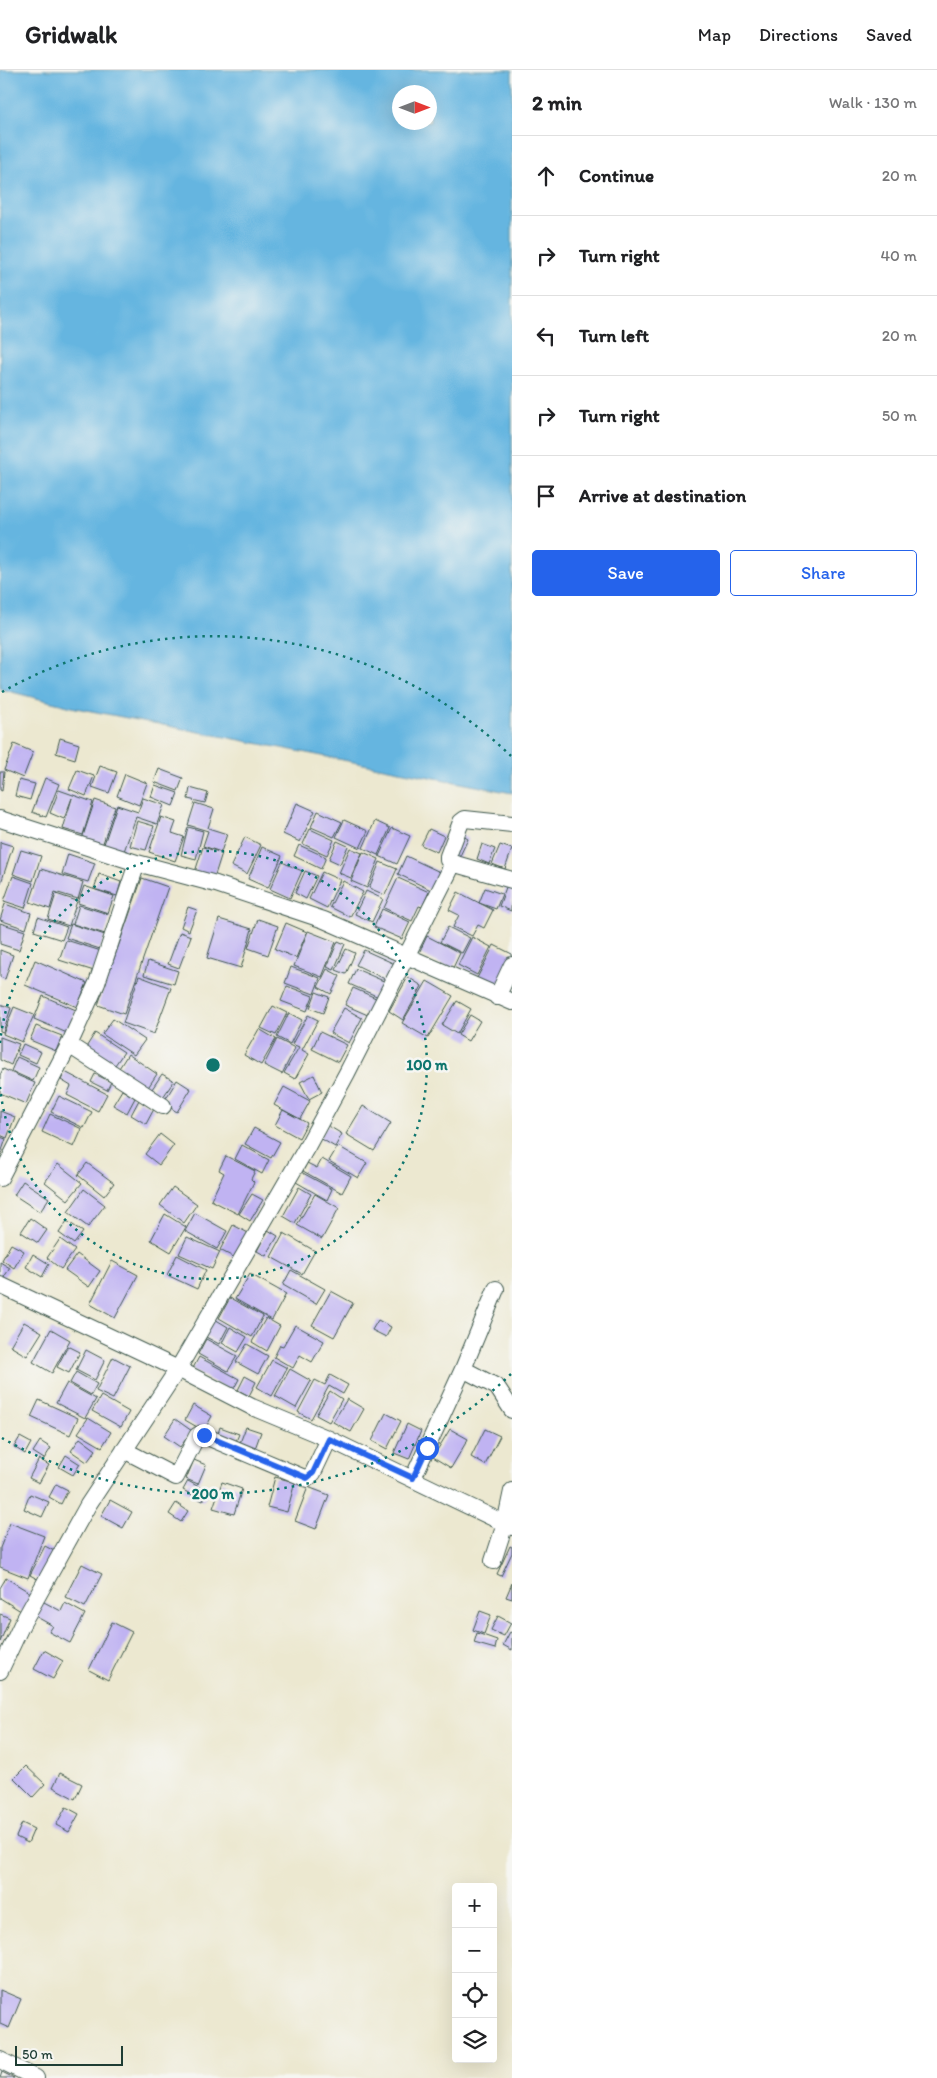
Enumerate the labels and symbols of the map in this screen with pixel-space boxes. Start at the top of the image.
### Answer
north arrow [392,85,437,130]
centre of rings [204,1056,222,1074]
text: 100 m [406,1056,448,1074]
route end [193,1424,216,1447]
route start [416,1437,439,1460]
text: 200 m [192,1485,235,1503]
scale bar [15,2043,122,2066]

